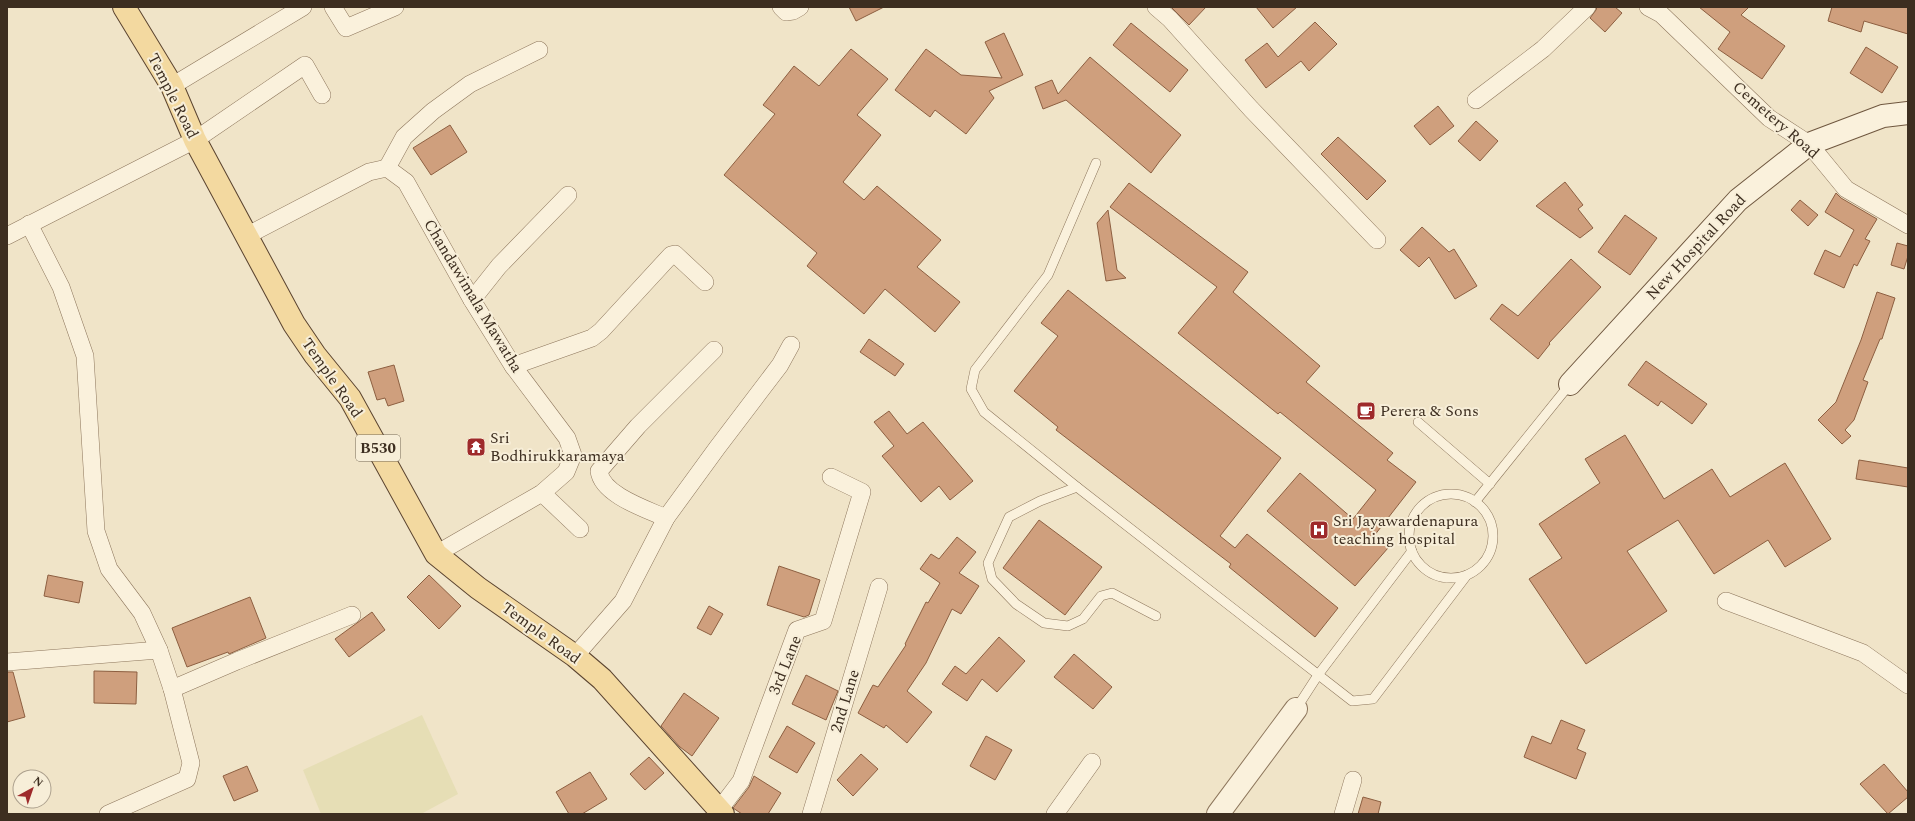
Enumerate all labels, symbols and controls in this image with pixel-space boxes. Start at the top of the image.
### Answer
street label: Temple Road [141,49,205,143]
street label: Cemetery Road [1727,75,1825,165]
street label: New Hospital Road [1640,189,1752,305]
street label: Chandawimala Mawatha [418,215,529,378]
street label: Temple Road [295,333,369,423]
place label: Perera & Sons [1380,399,1479,423]
cafe icon: Perera & Sons [1355,400,1377,422]
place label: Sri Bodhirukkaramaya [490,426,625,468]
road number: B530 [356,435,400,461]
temple icon: Sri Bodhirukkaramaya [465,436,487,458]
place label: Sri Jayawardenapura teaching hospital [1333,509,1478,551]
hospital icon: Sri Jayawardenapura teaching hospital [1308,519,1330,541]
street label: Temple Road [496,596,586,670]
street label: 3rd Lane [762,632,808,698]
street label: 2nd Lane [824,666,866,736]
north arrow [12,769,52,809]
text: N [29,772,47,791]

